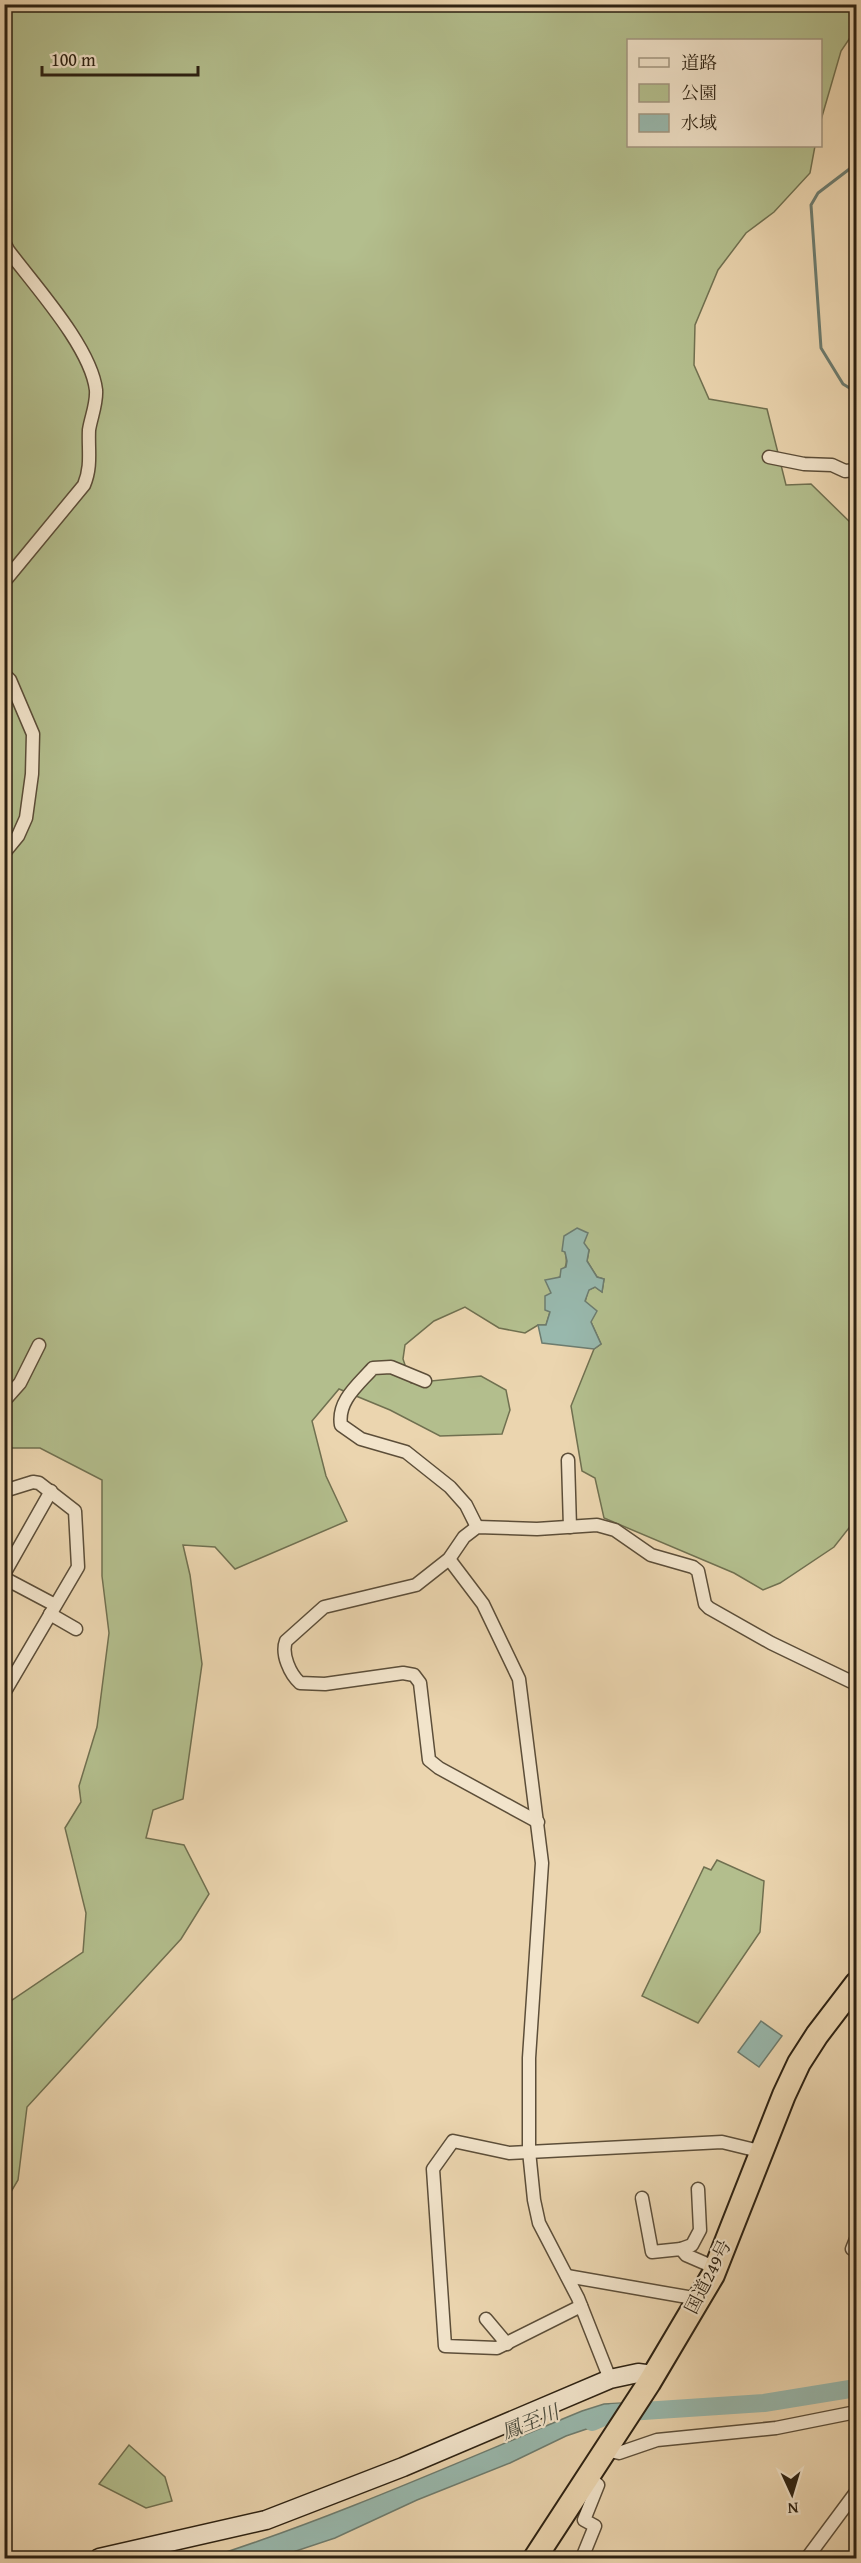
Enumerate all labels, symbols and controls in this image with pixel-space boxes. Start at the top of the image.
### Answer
scale bar [42,39,198,77]
legend [627,39,822,147]
text: 100 m [51,46,96,73]
text: 道路 [681,49,717,76]
text: 公園 [681,79,717,106]
text: 水域 [681,109,717,136]
street label: 国道249号 [677,2235,738,2319]
water label: 鳳至川 [497,2396,565,2446]
north arrow [762,2464,822,2524]
text: N [787,2497,799,2521]

